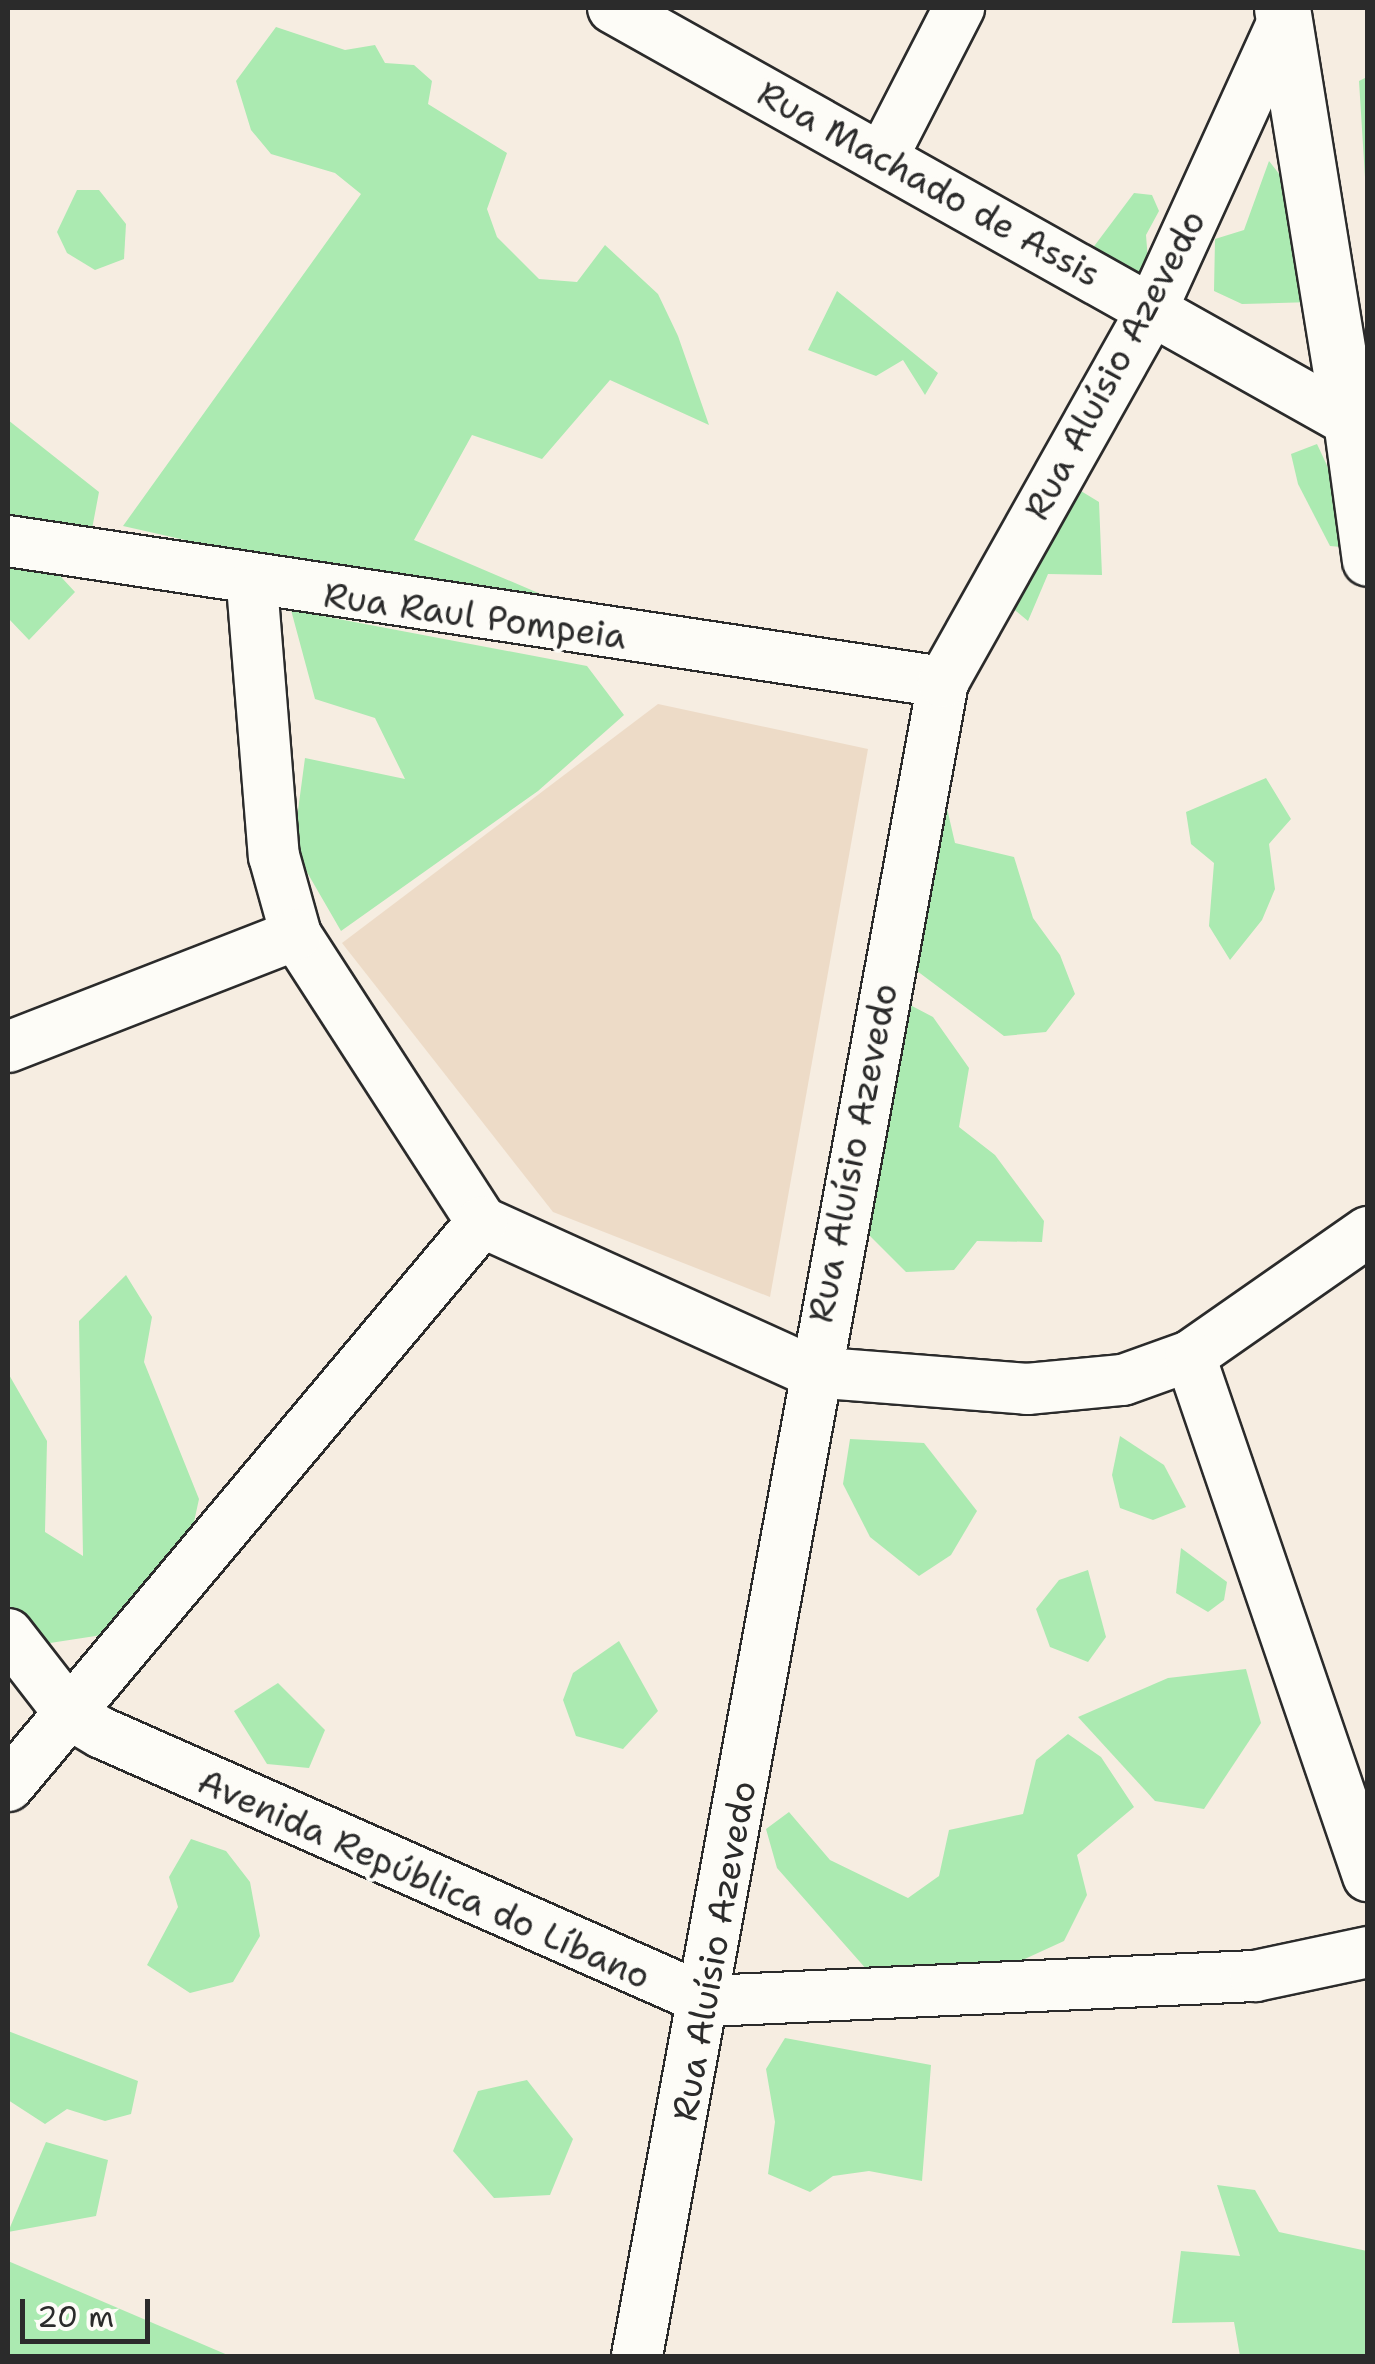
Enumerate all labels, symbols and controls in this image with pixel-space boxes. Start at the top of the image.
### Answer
street label: Rua Machado de Assis [750,72,1108,296]
street label: Rua Aluísio Azevedo [1016,203,1214,527]
street label: Rua Raul Pompeia [321,574,629,658]
street label: Rua Aluísio Azevedo [800,980,906,1326]
street label: Avenida República do Líbano [191,1760,657,1998]
street label: Rua Aluísio Azevedo [663,1778,765,2124]
scale bar [25,2279,155,2341]
text: 20 m [37,2296,114,2337]

